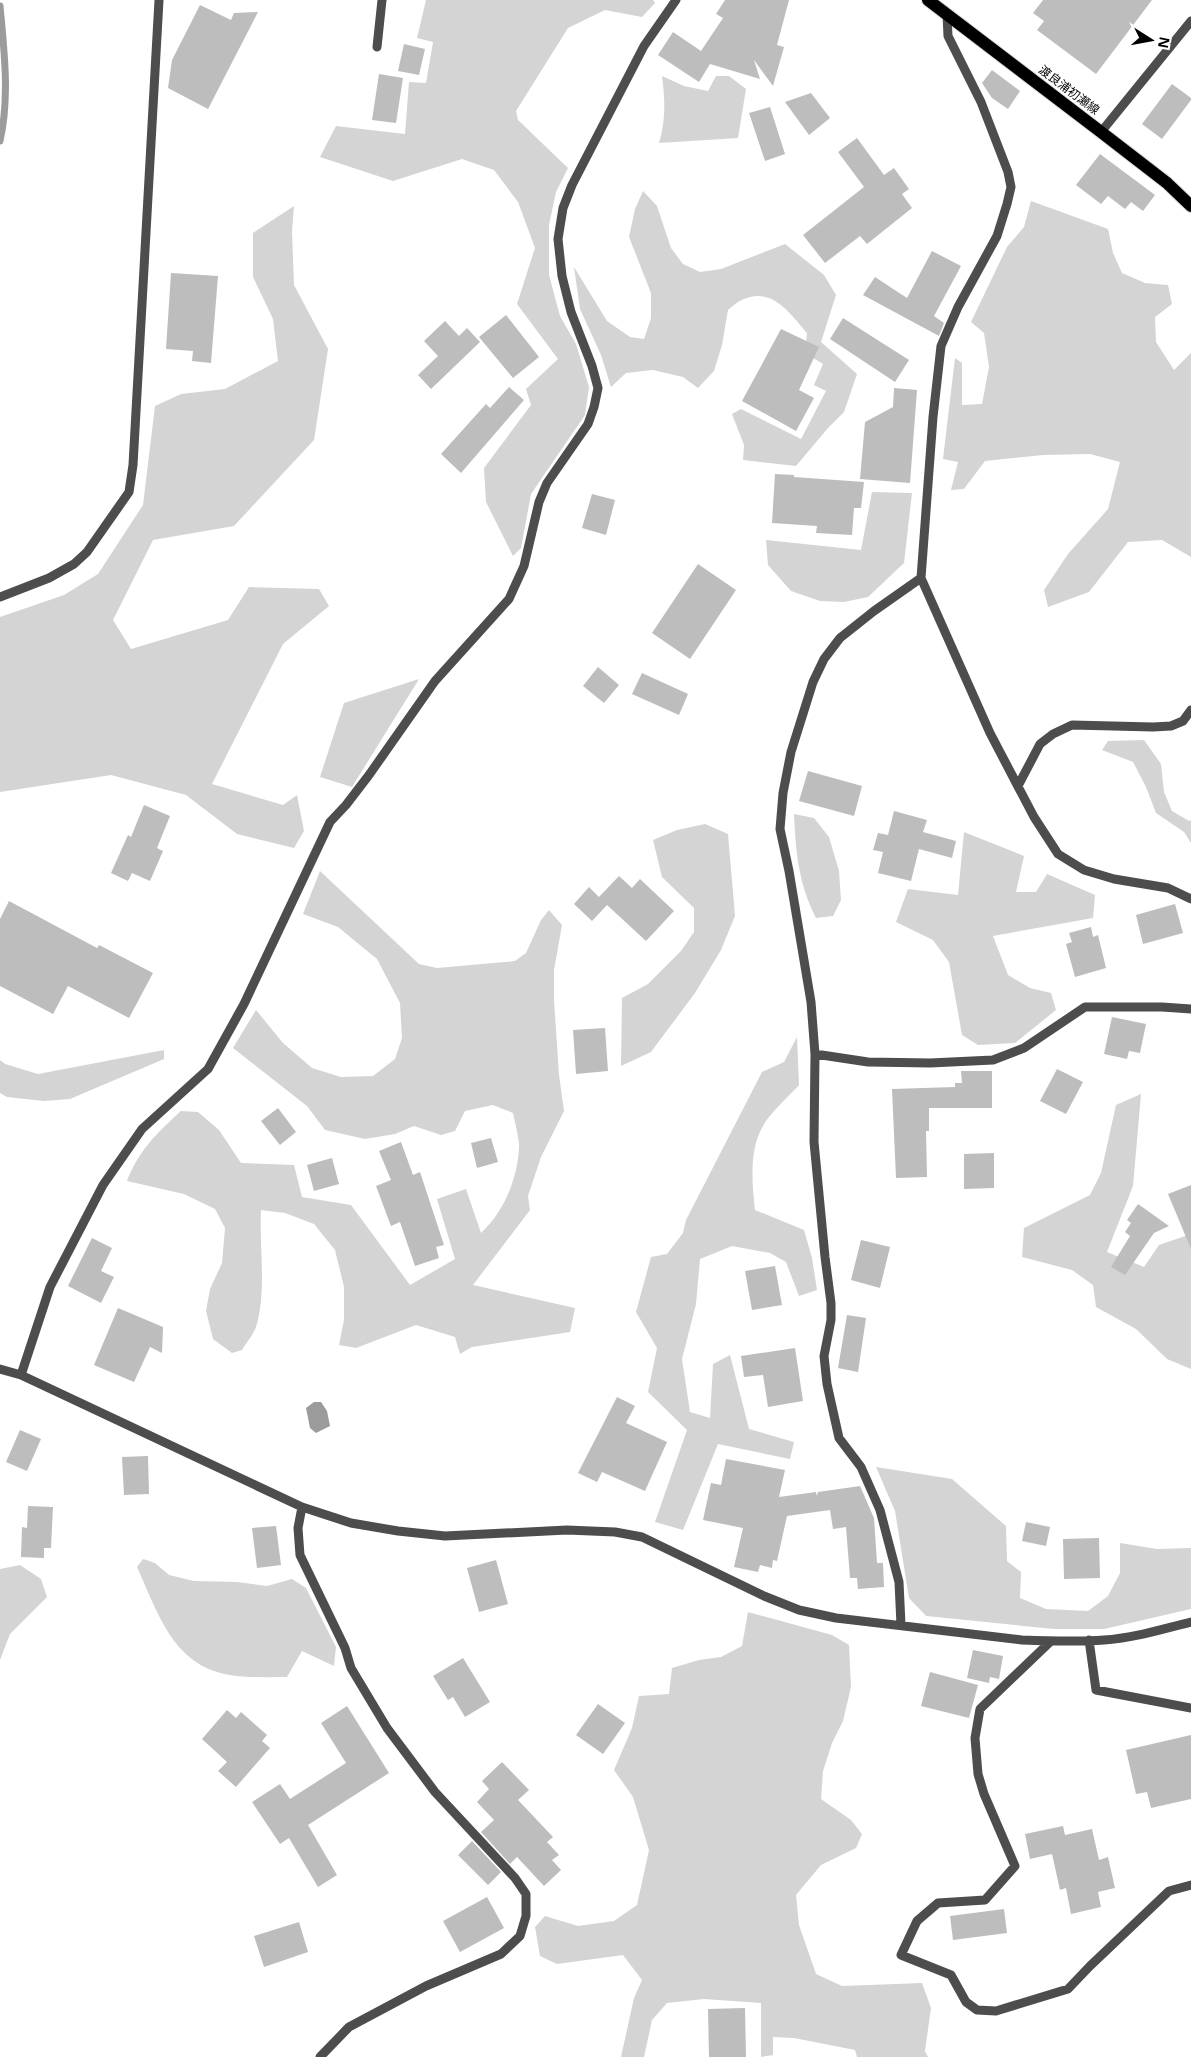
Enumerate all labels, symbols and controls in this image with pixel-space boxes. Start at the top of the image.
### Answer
north arrow [1126,15,1176,65]
text: N [1154,35,1175,50]
street label: 渡良浦初瀬線 [1035,61,1103,118]

